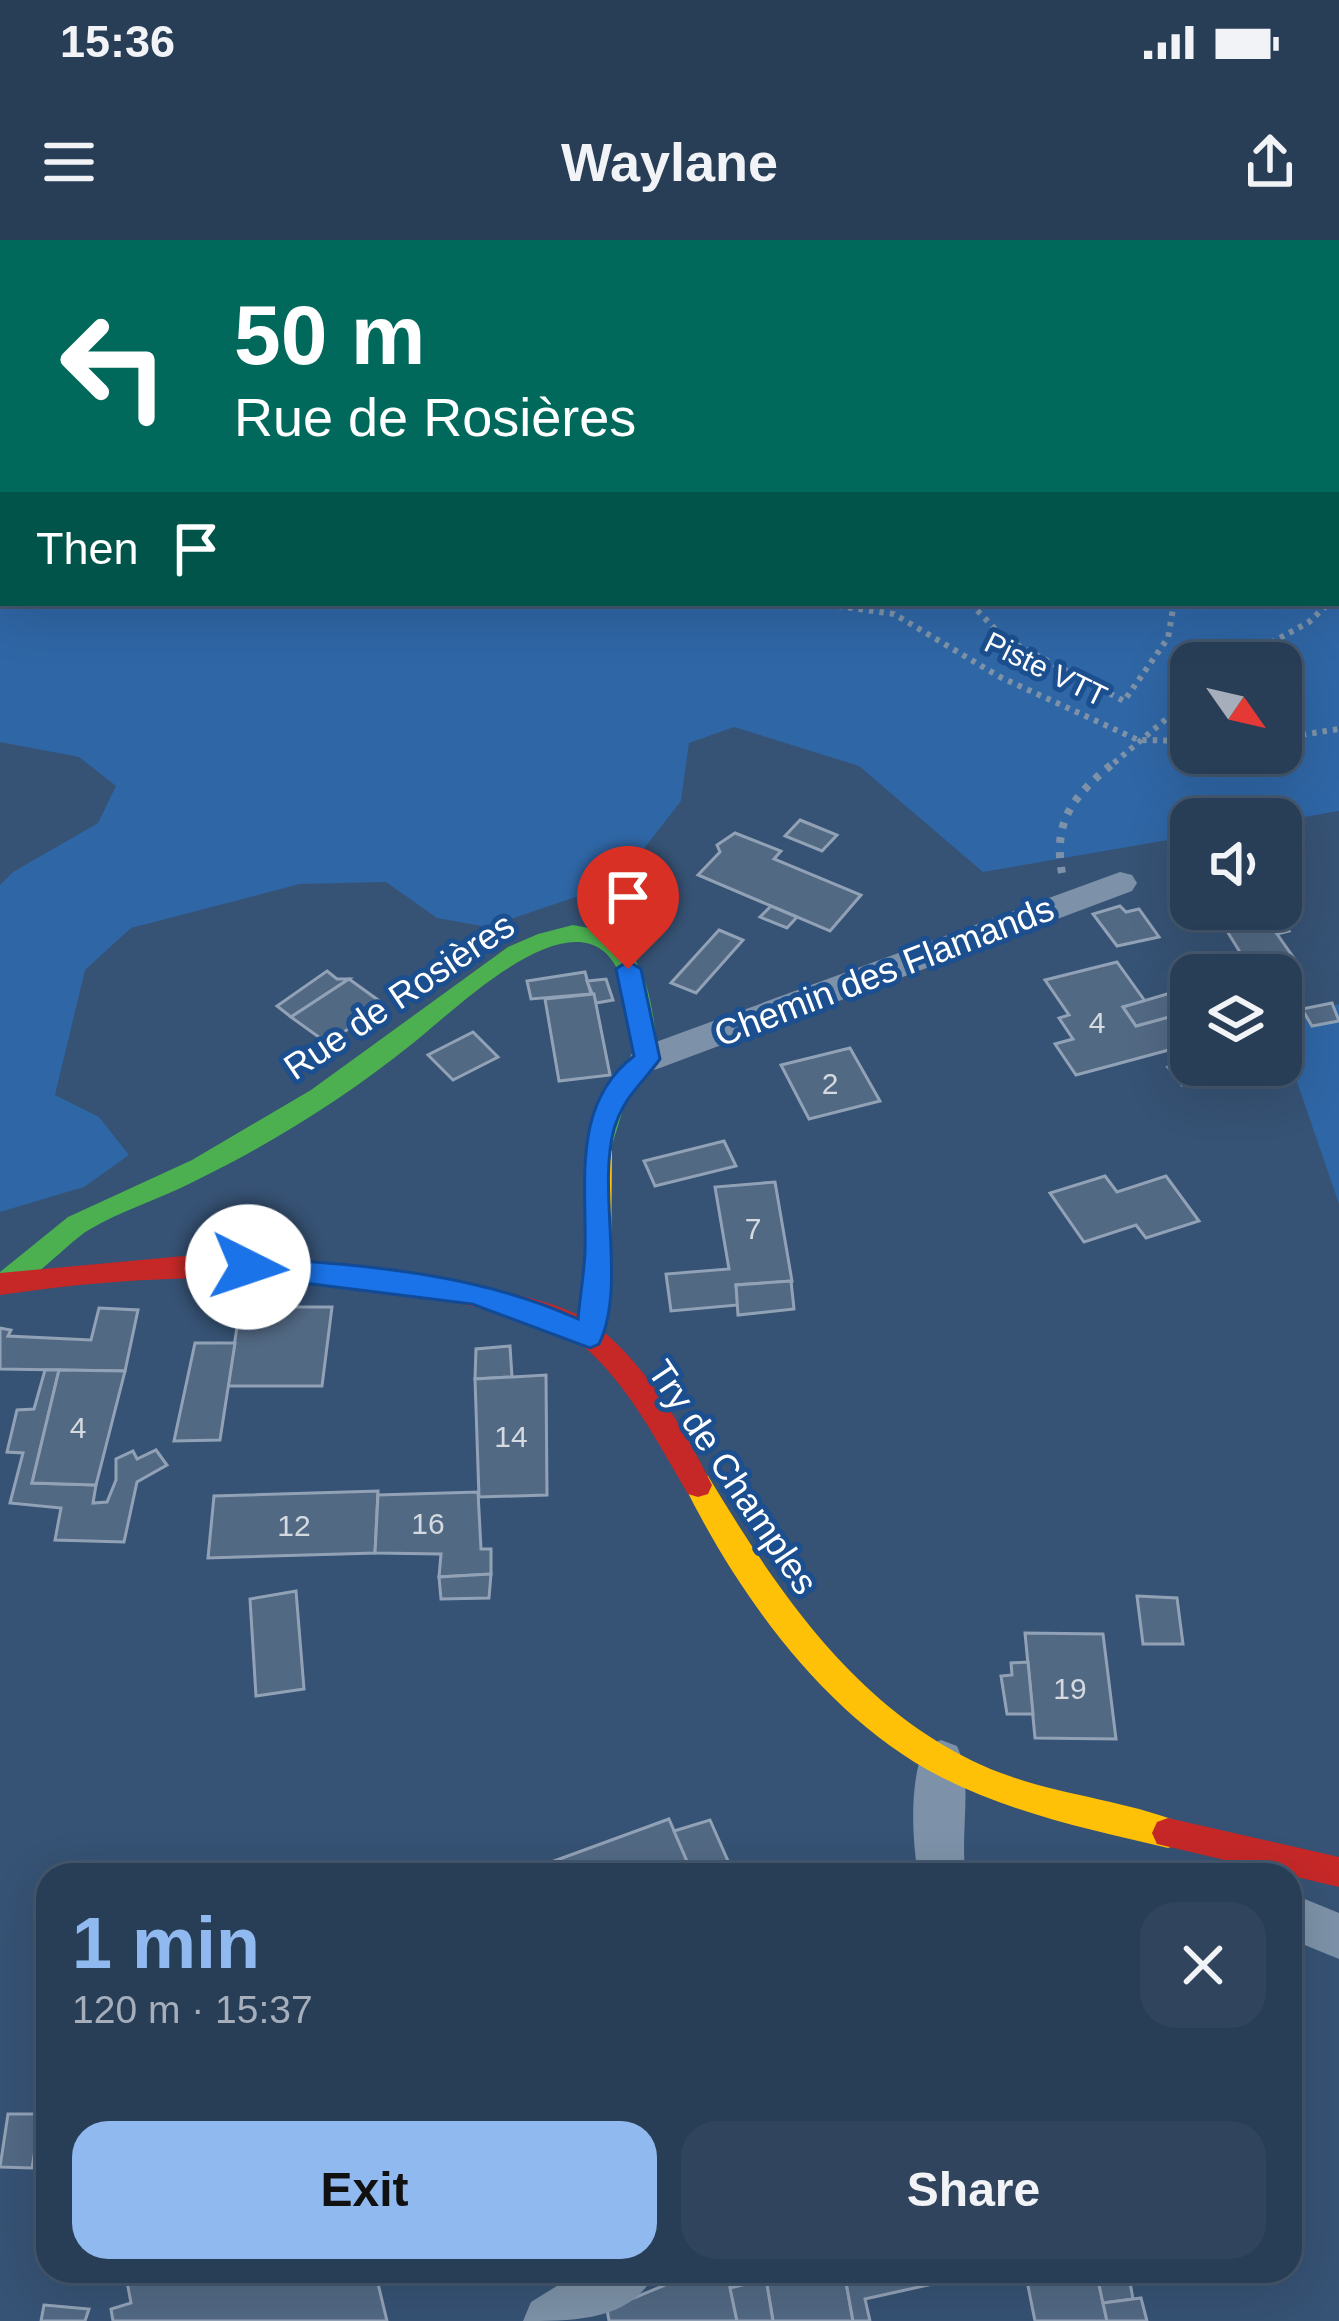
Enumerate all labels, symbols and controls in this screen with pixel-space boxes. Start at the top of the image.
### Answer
text: 15:36 [60,16,175,67]
icon: menu [36,129,102,195]
icon: share [1237,129,1303,195]
text: Waylane [561,132,778,192]
icon: left [36,288,192,444]
text: 50 m [234,288,425,382]
text: Rue de Rosières [234,387,636,447]
icon: arrive [163,516,229,582]
text: Then [36,523,139,574]
street label: Piste VTT [980,625,1112,713]
north arrow [1170,642,1302,774]
map controls [1170,642,1302,1086]
button: sound [1170,798,1302,930]
pin [577,846,679,969]
icon: arrive [595,864,661,930]
street label: Chemin des Flamands [709,887,1059,1055]
street label: Rue de Rosières [276,904,522,1088]
button: layers [1170,954,1302,1086]
house number: 4 [1089,1006,1105,1039]
house number: 2 [822,1067,838,1100]
position arrow [185,1204,311,1330]
house number: 7 [745,1212,761,1245]
street label: Try de Champles [640,1352,826,1602]
house number: 4 [70,1411,86,1444]
house number: 14 [494,1420,528,1453]
house number: 16 [411,1507,445,1540]
house number: 12 [277,1509,311,1542]
house number: 19 [1053,1672,1087,1705]
button: close [1140,1902,1266,2028]
text: 1 min [72,1903,260,1983]
text: 120 m · 15:37 [72,1988,313,2031]
button: Exit [72,2121,657,2259]
button: Share [681,2121,1266,2259]

